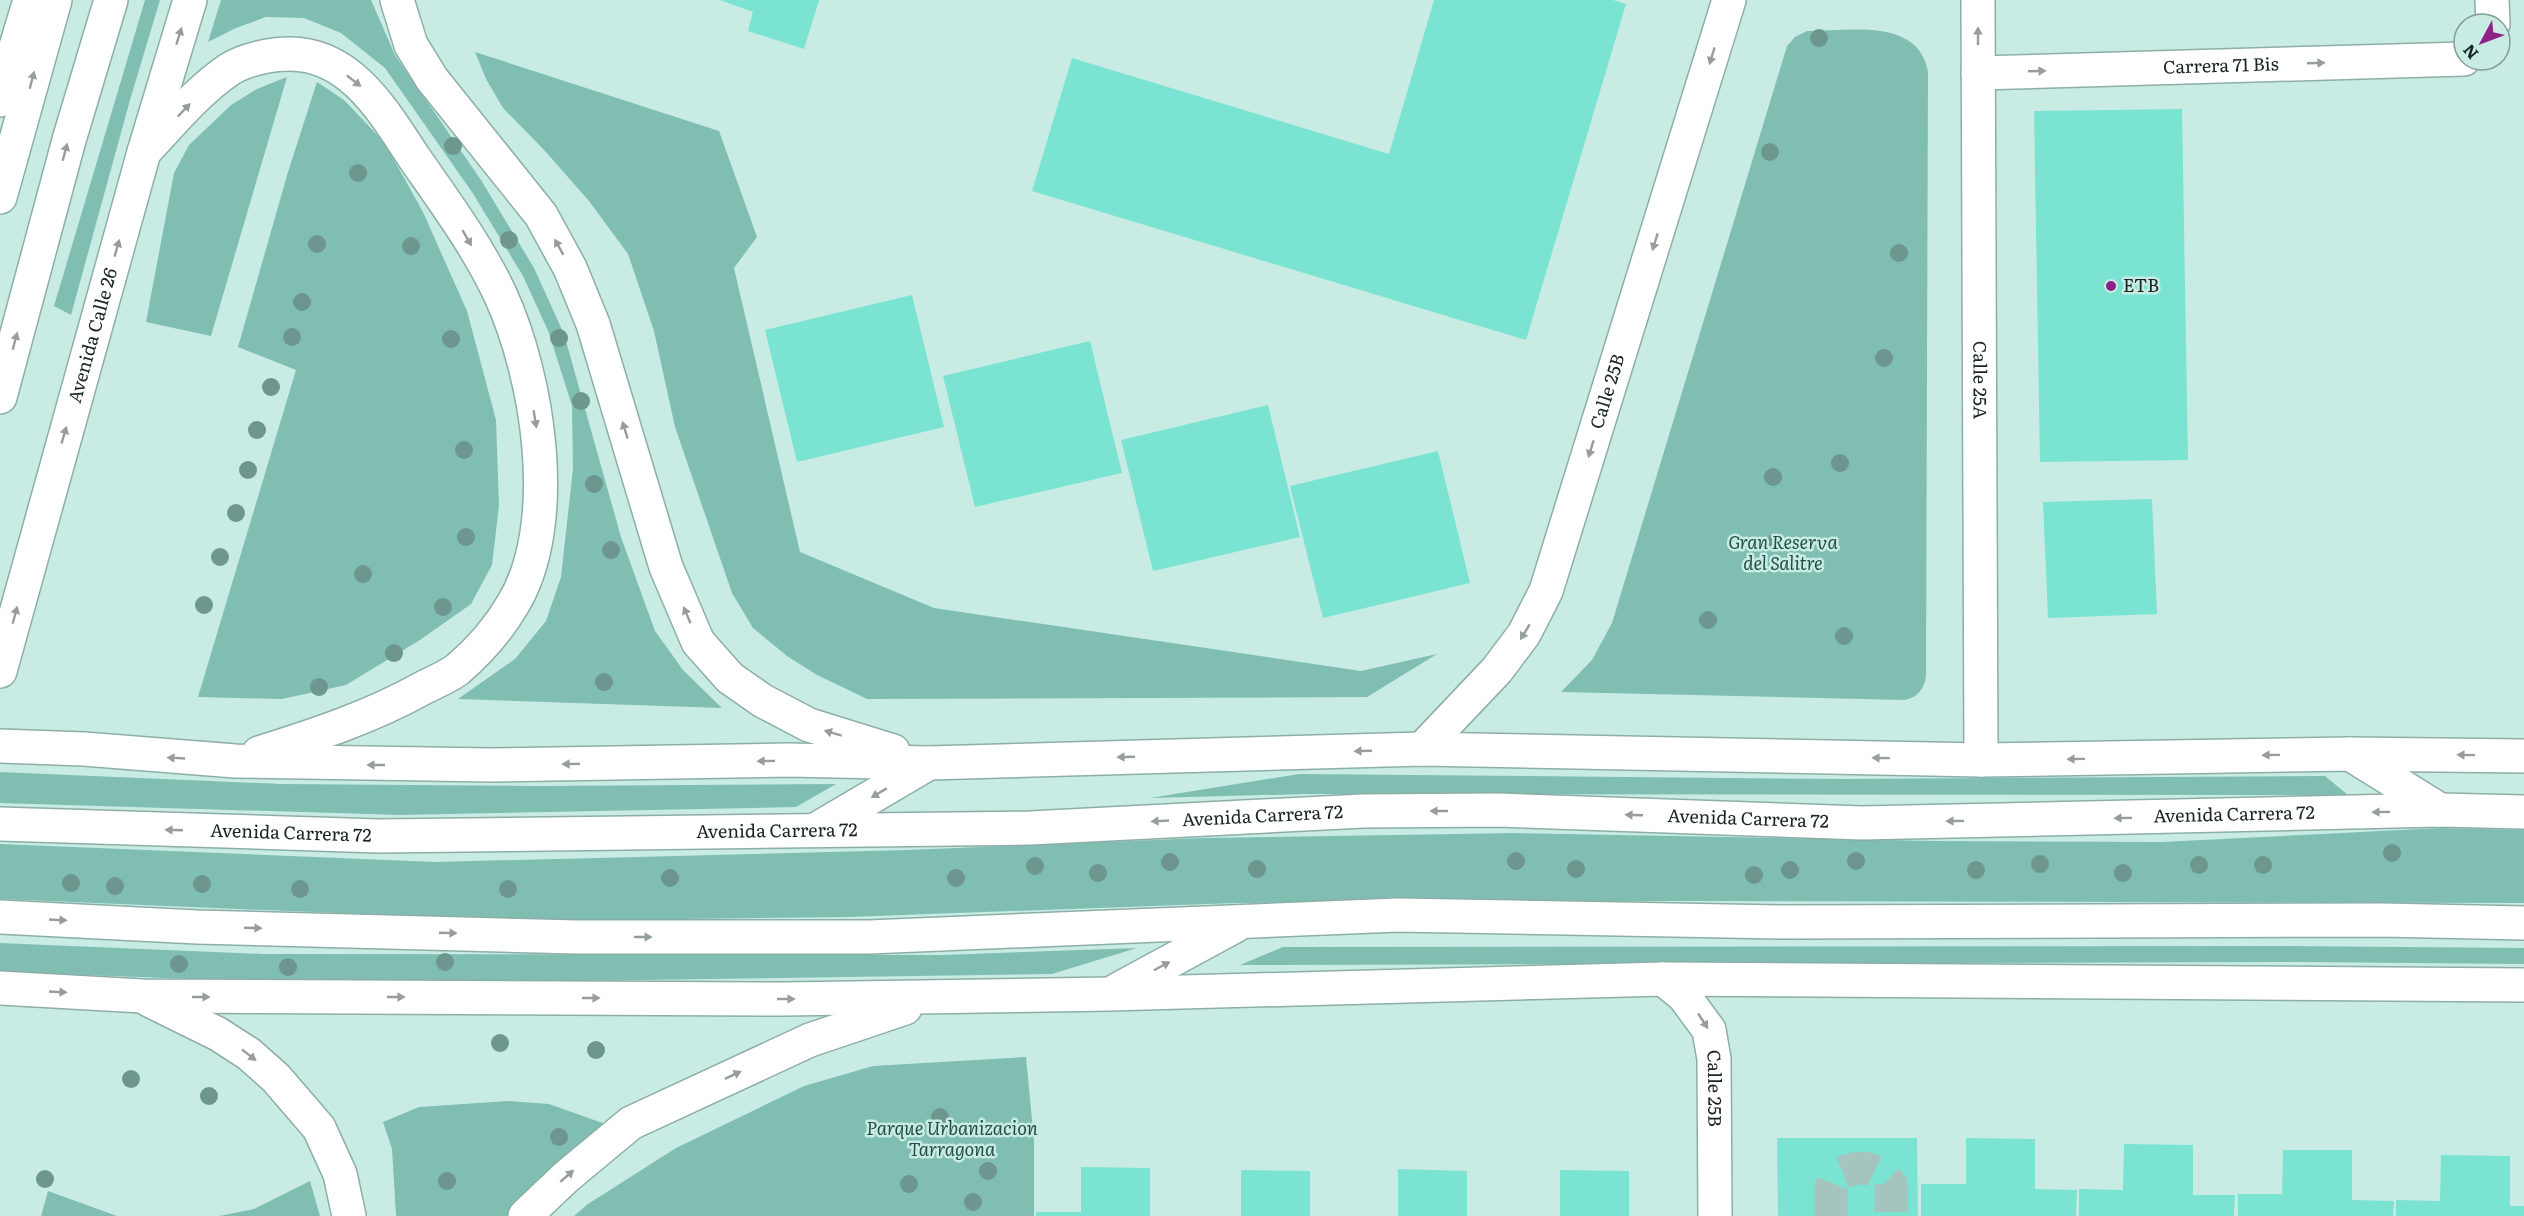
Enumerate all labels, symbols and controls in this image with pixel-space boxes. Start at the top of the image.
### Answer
north arrow [2452,12,2512,72]
one-way arrow [175,27,184,45]
one-way arrow [1973,27,1983,46]
text: N [2456,40,2483,65]
one-way arrow [1707,47,1716,65]
street label: Carrera 71 Bis [2163,49,2279,80]
one-way arrow [2306,59,2325,68]
one-way arrow [2027,66,2046,76]
one-way arrow [28,71,38,89]
one-way arrow [346,74,362,87]
one-way arrow [177,102,191,117]
one-way arrow [61,143,71,162]
one-way arrow [462,230,473,246]
one-way arrow [1649,233,1659,251]
one-way arrow [554,238,564,255]
one-way arrow [113,239,122,257]
street label: Avenida Calle 26 [60,264,123,406]
place label: ETB [2123,271,2159,298]
marker: ETB [2104,279,2118,293]
one-way arrow [11,332,20,350]
street label: Calle 25A [1967,341,1995,419]
street label: Calle 25B [1582,350,1631,432]
one-way arrow [530,410,539,429]
one-way arrow [620,421,629,439]
one-way arrow [60,426,69,444]
one-way arrow [1586,440,1595,458]
park label: Gran Reserva del Salitre [1728,528,1838,576]
one-way arrow [682,605,692,623]
one-way arrow [11,606,20,624]
one-way arrow [1519,624,1530,640]
one-way arrow [824,727,842,737]
one-way arrow [1354,746,1373,755]
one-way arrow [2261,750,2280,760]
one-way arrow [2456,750,2475,760]
one-way arrow [1117,752,1136,762]
one-way arrow [167,753,186,762]
one-way arrow [1871,753,1890,763]
one-way arrow [2066,754,2085,763]
one-way arrow [756,756,775,766]
one-way arrow [561,759,580,769]
one-way arrow [366,760,385,769]
one-way arrow [871,787,887,798]
street label: Avenida Carrera 72 [1181,797,1344,832]
street label: Avenida Carrera 72 [2153,798,2315,828]
street label: Avenida Carrera 72 [1667,801,1829,834]
one-way arrow [1430,806,1449,815]
one-way arrow [2372,807,2391,816]
one-way arrow [1624,810,1643,820]
one-way arrow [2114,813,2133,823]
street label: Avenida Carrera 72 [696,815,858,844]
street label: Avenida Carrera 72 [210,816,372,848]
one-way arrow [1151,817,1170,826]
one-way arrow [1945,817,1964,826]
one-way arrow [164,825,183,834]
one-way arrow [49,916,68,925]
one-way arrow [244,924,263,933]
one-way arrow [439,929,458,938]
one-way arrow [634,932,653,942]
one-way arrow [1153,961,1170,971]
one-way arrow [49,987,68,996]
one-way arrow [191,992,210,1002]
one-way arrow [386,992,405,1002]
one-way arrow [581,993,600,1003]
one-way arrow [776,994,795,1004]
one-way arrow [1697,1013,1708,1029]
street label: Calle 25B [1701,1047,1729,1127]
one-way arrow [240,1049,256,1061]
one-way arrow [724,1071,741,1080]
park label: Parque Urbanizacion Tarragona [866,1114,1038,1162]
one-way arrow [559,1170,574,1183]

